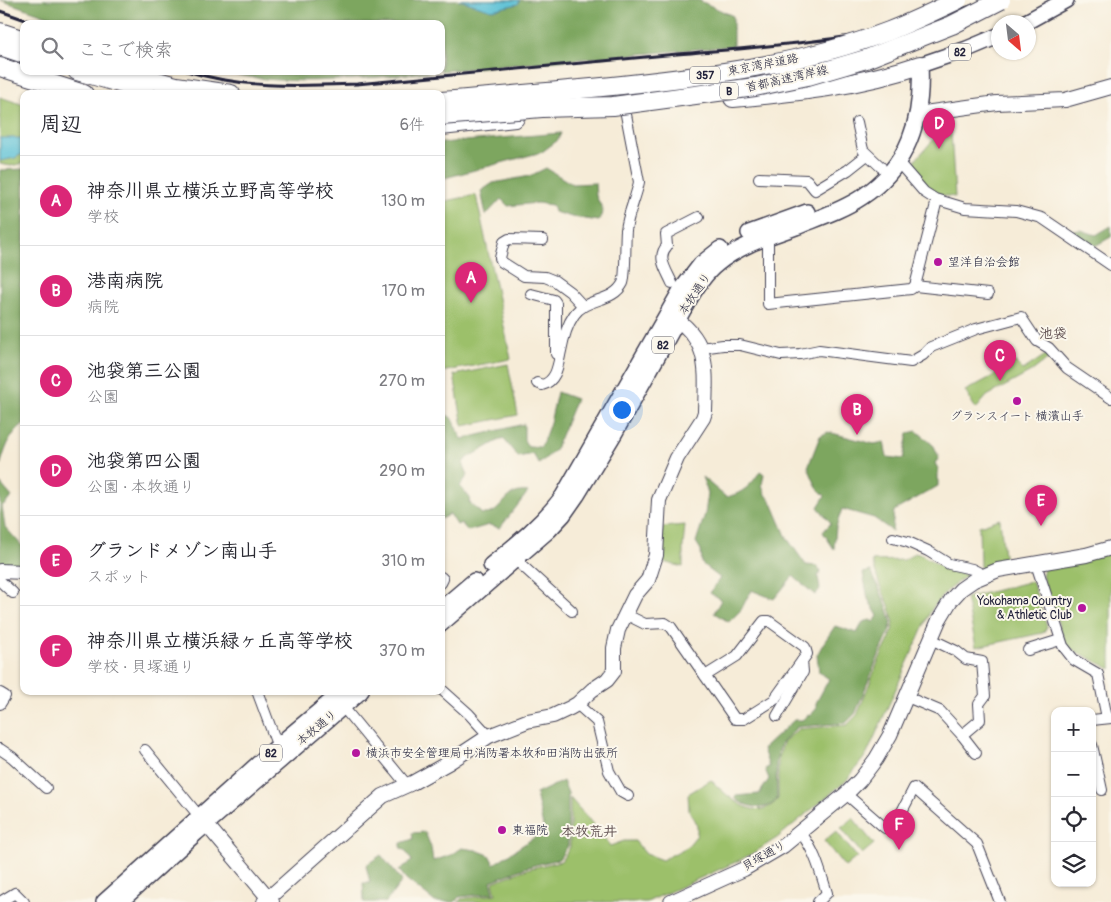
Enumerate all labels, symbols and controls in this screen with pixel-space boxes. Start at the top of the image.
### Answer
north arrow [991,15,1036,60]
search box [20,20,445,75]
icon: search [38,34,66,62]
text: ここで検索 [78,38,173,62]
road number: 82 [949,44,971,61]
street label: 東京湾岸道路 [726,51,800,79]
street label: 首都高速湾岸線 [744,62,830,96]
road number: 357 [690,66,720,84]
road number: B [720,82,738,100]
pin: D [923,108,955,149]
text: 周辺 [40,111,82,138]
text: 6件 [400,115,425,135]
text: 神奈川県立横浜立野高等学校 [87,179,334,203]
text: A [51,191,61,211]
text: 130 m [381,191,425,211]
text: 学校 [87,207,119,227]
place label: 望洋自治会館 [948,255,1020,270]
marker: 望洋自治会館 [932,256,944,268]
pin: A [455,262,487,303]
text: 港南病院 [87,269,163,293]
street label: 本牧通り [675,270,715,318]
text: B [51,281,61,301]
text: 170 m [382,281,425,301]
text: 病院 [87,297,119,317]
district label: 池袋 [1039,325,1067,342]
road number: 82 [652,336,674,354]
pin: C [984,340,1016,381]
text: 池袋第三公園 [87,359,201,383]
text: C [51,371,61,391]
text: 270 m [379,371,425,391]
text: 公園 [87,387,119,407]
pin: B [841,394,873,435]
marker: グランスイート 横濱山手 [1011,395,1023,407]
your location [609,397,635,423]
place label: グランスイート 横濱山手 [950,409,1084,424]
text: 池袋第四公園 [87,449,201,473]
text: D [51,461,61,481]
text: 290 m [379,461,425,481]
text: 公園 · 本牧通り [87,477,195,497]
pin: E [1025,485,1057,526]
text: グランドメゾン南山手 [87,539,277,563]
text: E [52,551,60,571]
text: 310 m [381,551,425,571]
text: スポット [87,567,151,587]
place label: Yokohama Country & Athletic Club [976,594,1072,623]
marker: Yokohama Country & Athletic Club [1076,602,1088,614]
text: 神奈川県立横浜緑ヶ丘高等学校 [87,629,353,653]
text: F [51,641,61,661]
text: 370 m [379,641,425,661]
text: 学校 · 貝塚通り [87,657,195,677]
street label: 本牧通り [294,707,340,749]
map controls [1051,707,1096,887]
button: + [1051,707,1096,752]
road number: 82 [260,744,282,761]
place label: 横浜市安全管理局中消防署本牧和田消防出張所 [366,746,618,761]
marker: 横浜市安全管理局中消防署本牧和田消防出張所 [350,747,362,759]
button: − [1051,752,1096,797]
button: locate [1051,797,1096,842]
pin: F [883,809,915,850]
place label: 東福院 [512,823,548,838]
district label: 本牧荒井 [561,823,617,840]
marker: 東福院 [496,824,508,836]
street label: 貝塚通り [739,838,789,874]
button: layers [1051,842,1096,887]

